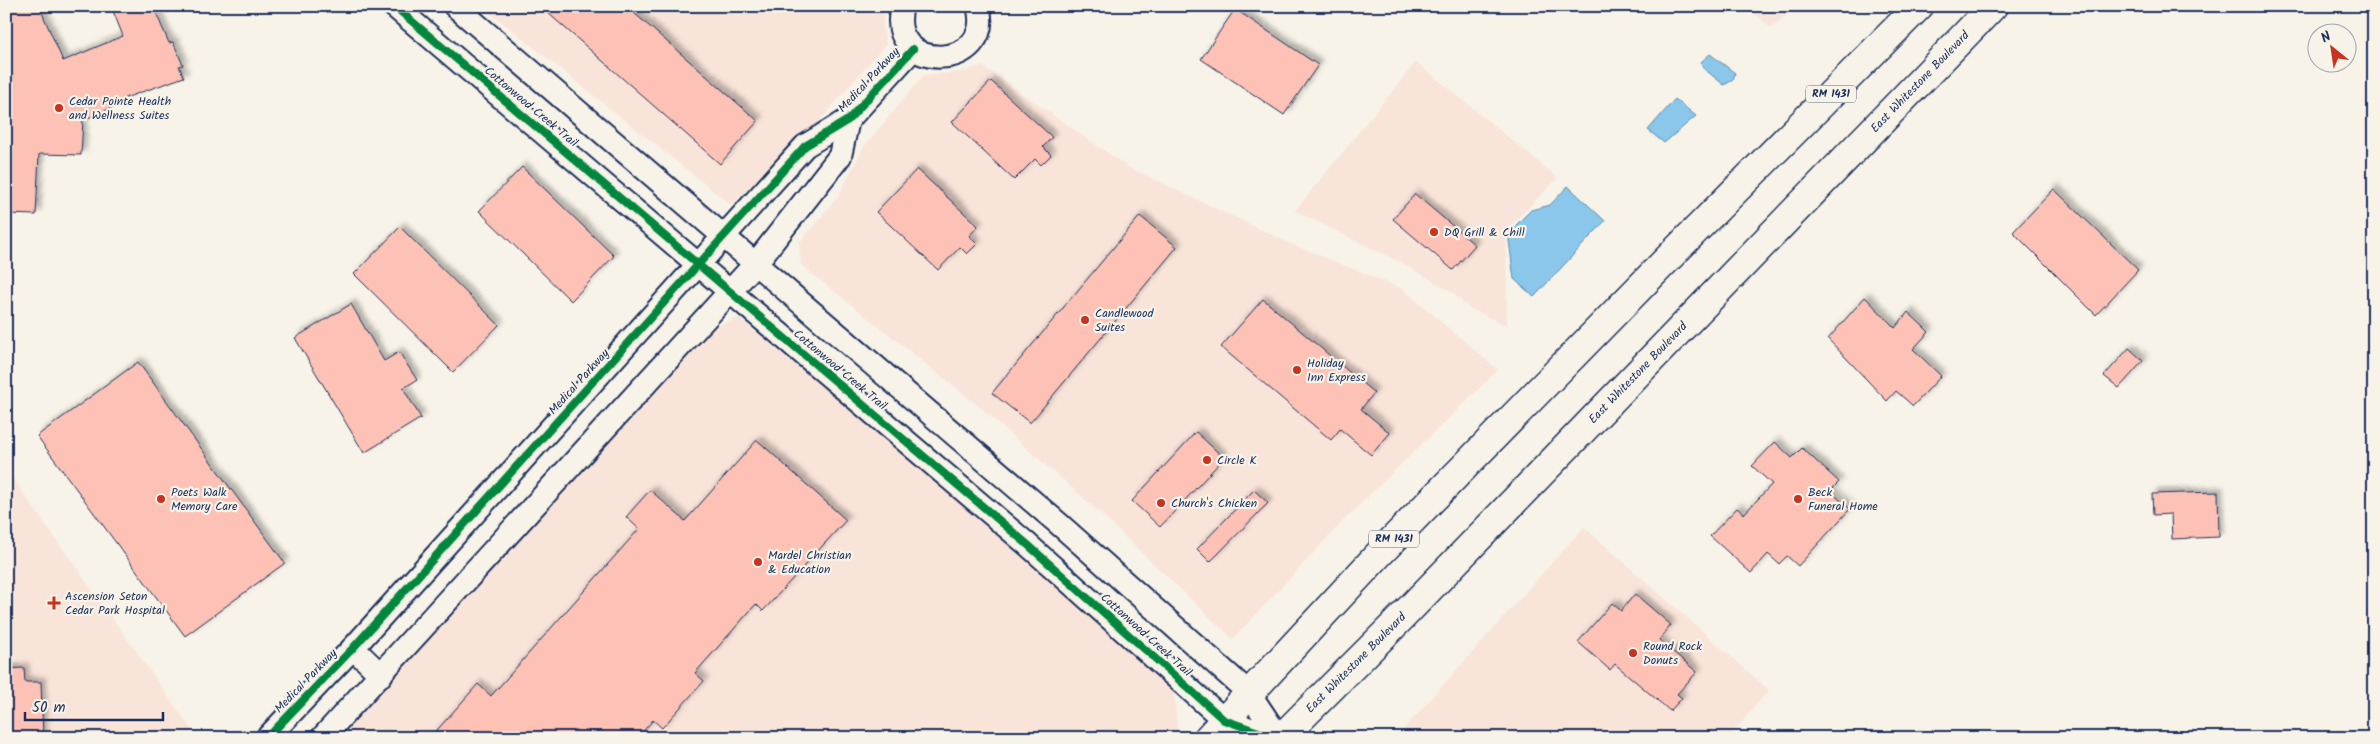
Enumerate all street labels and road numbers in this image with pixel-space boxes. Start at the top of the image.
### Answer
street label: East Whitestone Boulevard [1866,26,1975,137]
street label: Medical Parkway [834,43,905,117]
street label: Cottonwood Creek Trail [480,62,582,152]
road number: RM 1431 [1806,86,1856,102]
street label: East Whitestone Boulevard [1584,317,1693,428]
street label: Cottonwood Creek Trail [789,325,891,415]
street label: Medical Parkway [544,344,614,419]
road number: RM 1431 [1369,530,1419,548]
street label: Cottonwood Creek Trail [1096,589,1196,681]
street label: East Whitestone Boulevard [1301,608,1411,718]
street label: Medical Parkway [270,644,342,718]

